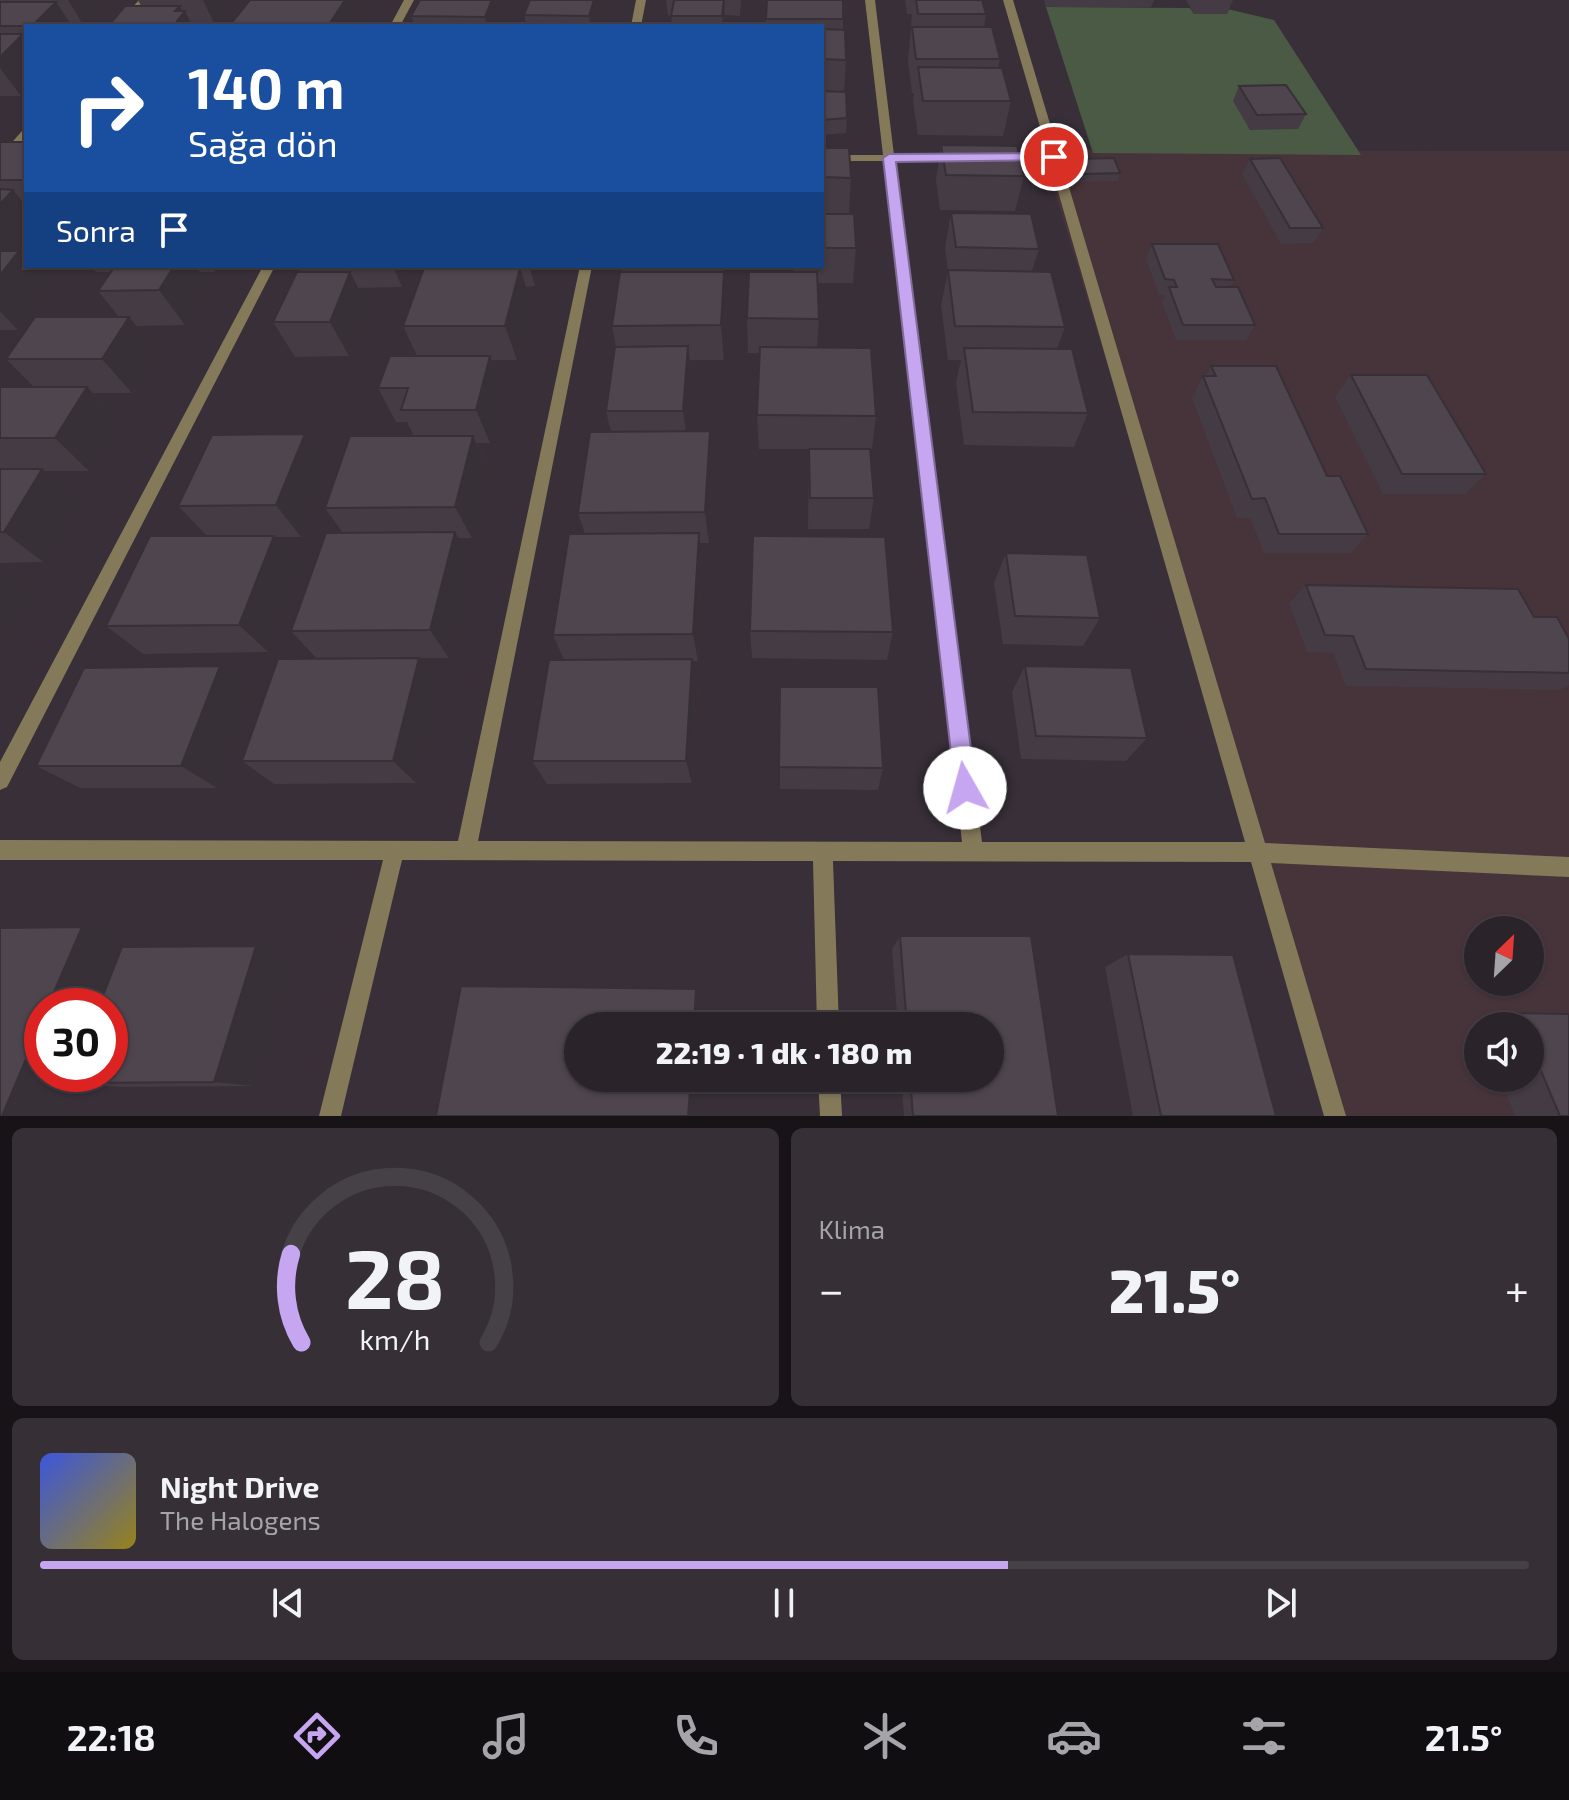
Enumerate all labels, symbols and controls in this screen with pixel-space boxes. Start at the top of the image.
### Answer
text: 140 m [188,53,345,120]
icon: right [56,56,160,160]
text: Sağa dön [188,121,338,164]
pin [1020,123,1088,191]
icon: arrive [1032,135,1076,179]
icon: arrive [152,208,196,252]
text: Sonra [56,212,136,248]
position arrow [923,746,1007,830]
north arrow [1464,916,1544,996]
map controls [1464,916,1544,1092]
speed limit sign: 30 [24,988,128,1092]
button: sound [1464,1012,1544,1092]
text: 22:19 · 1 dk · 180 m [656,1034,912,1070]
text: Klima [819,1213,885,1244]
text: 28 [345,1226,445,1326]
text: 21.5° [1109,1253,1240,1325]
text: − [819,1262,844,1315]
text: + [1505,1262,1529,1315]
text: km/h [360,1321,431,1356]
text: Night Drive [160,1468,319,1504]
text: The Halogens [160,1504,321,1535]
icon: previous [266,1581,310,1625]
icon: pause [762,1581,806,1625]
icon: next [1259,1581,1303,1625]
icon: directions [289,1708,345,1764]
icon: music [478,1708,534,1764]
icon: phone [668,1708,724,1764]
icon: climate [857,1708,913,1764]
icon: car [1046,1708,1102,1764]
icon: filters [1236,1708,1292,1764]
text: 22:18 [67,1715,156,1758]
text: 21.5° [1425,1715,1502,1758]

